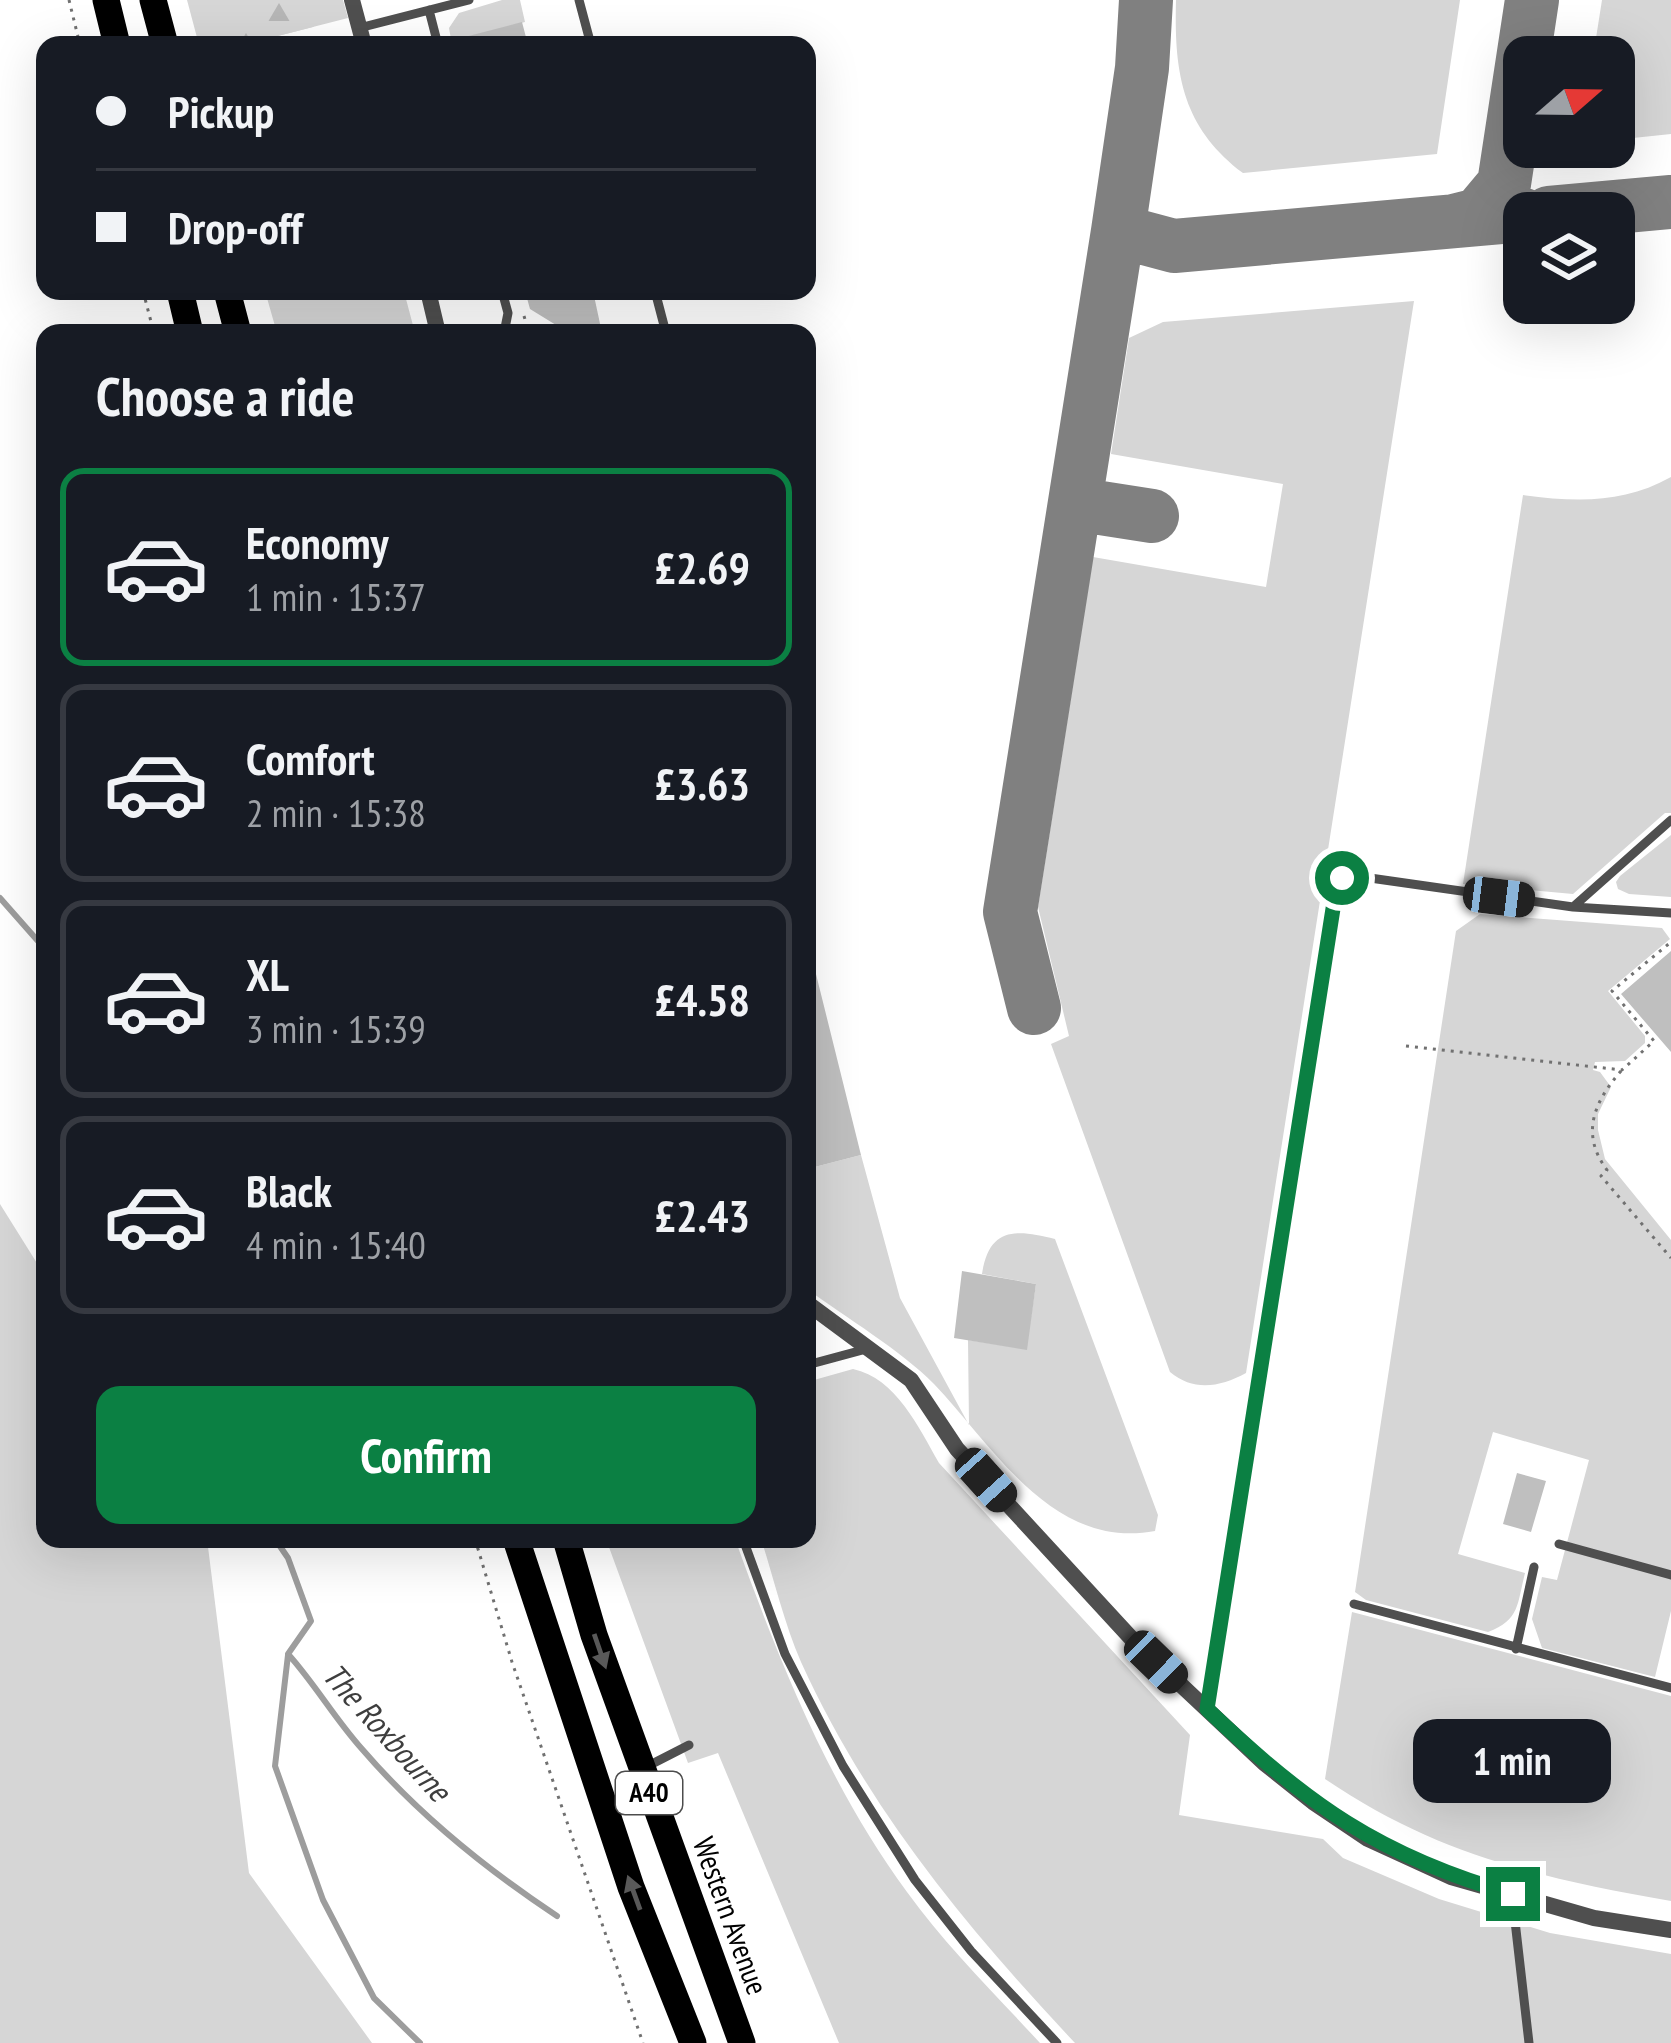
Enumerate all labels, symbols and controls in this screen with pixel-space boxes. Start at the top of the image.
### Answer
north arrow [1503,36,1635,168]
map controls [1503,36,1635,324]
text: Pickup [168,82,274,140]
button: layers [1503,192,1635,324]
text: Drop-off [168,198,302,256]
text: Choose a ride [96,361,355,431]
icon: car [102,513,210,621]
text: Economy [246,513,389,571]
text: £2.69 [654,538,750,596]
text: 1 min · 15:37 [246,571,426,622]
icon: car [102,729,210,837]
text: Comfort [246,729,375,787]
text: £3.63 [654,754,750,812]
text: 2 min · 15:38 [246,787,426,838]
route start [1315,851,1369,905]
car [1461,875,1537,919]
icon: car [102,945,210,1053]
text: XL [246,945,289,1003]
text: £4.58 [654,970,750,1028]
text: 3 min · 15:39 [246,1003,426,1054]
icon: car [102,1161,210,1269]
text: Black [246,1161,332,1219]
text: £2.43 [654,1186,750,1244]
text: 4 min · 15:40 [246,1219,426,1270]
button: Confirm [96,1386,756,1524]
car [949,1441,1023,1519]
car [1118,1624,1194,1700]
one-way arrow [591,1633,610,1670]
water label: The Roxbourne [314,1653,462,1812]
callout: 1 min [1414,1720,1612,1804]
text: 1 min [1473,1735,1551,1786]
road number: A40 [616,1772,682,1814]
street label: Western Avenue [685,1831,778,2000]
route end [1486,1867,1540,1921]
one-way arrow [624,1875,642,1911]

